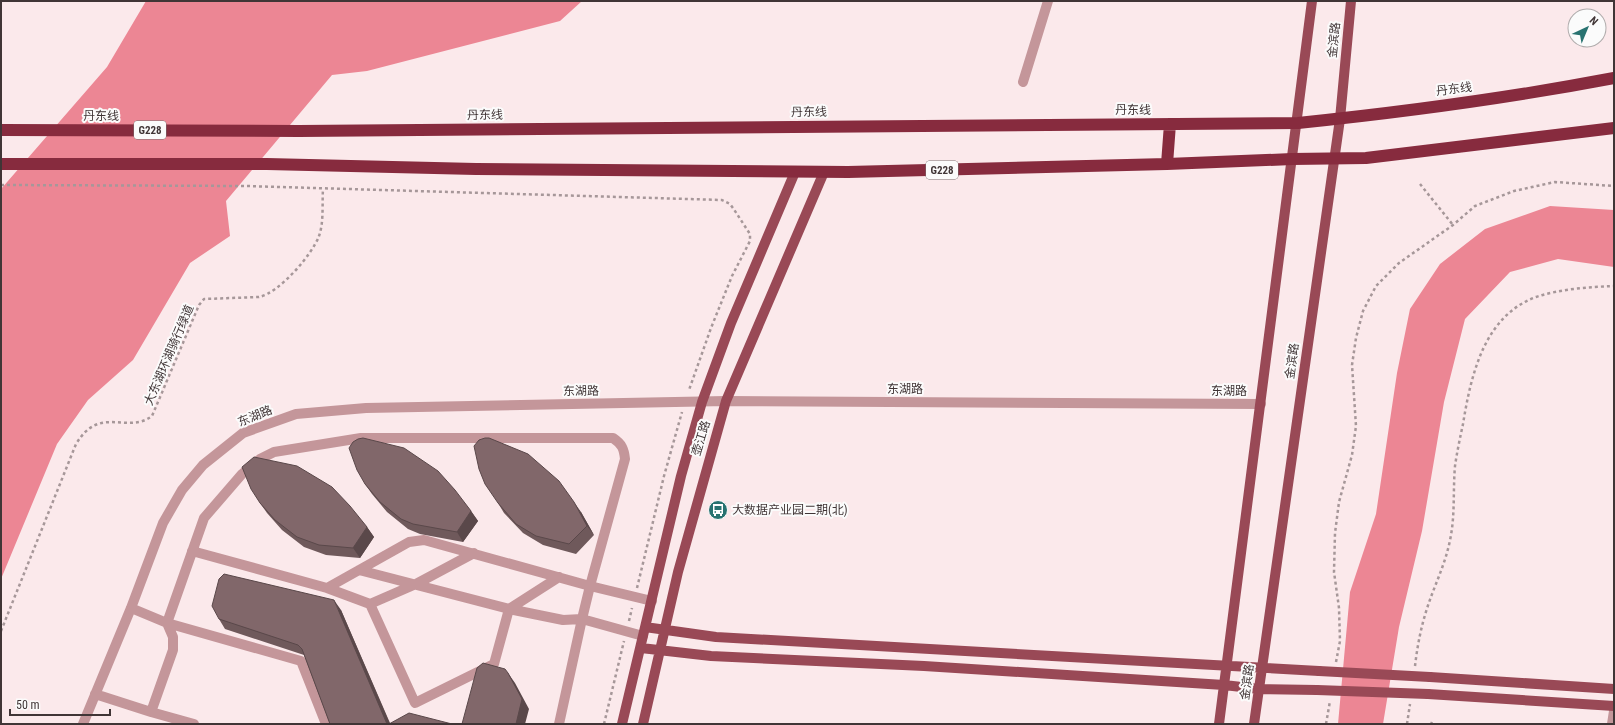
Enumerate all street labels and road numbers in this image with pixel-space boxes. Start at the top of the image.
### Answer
street label: 金滨路 [1325,21,1343,59]
street label: 丹东线 [1435,80,1473,98]
street label: 丹东线 [1115,103,1151,117]
street label: 丹东线 [791,105,827,119]
street label: 丹东线 [467,108,503,122]
street label: 丹东线 [83,109,119,123]
road number: G228 [134,121,166,139]
road number: G228 [926,161,958,179]
street label: 大东湖环湖骑行绿道 [141,303,197,407]
street label: 金滨路 [1283,342,1301,380]
street label: 东湖路 [887,382,923,396]
street label: 东湖路 [563,384,599,398]
street label: 东湖路 [1211,384,1247,398]
street label: 东湖路 [236,403,274,429]
street label: 壶江路 [689,419,713,457]
street label: 金滨路 [1238,663,1256,701]

